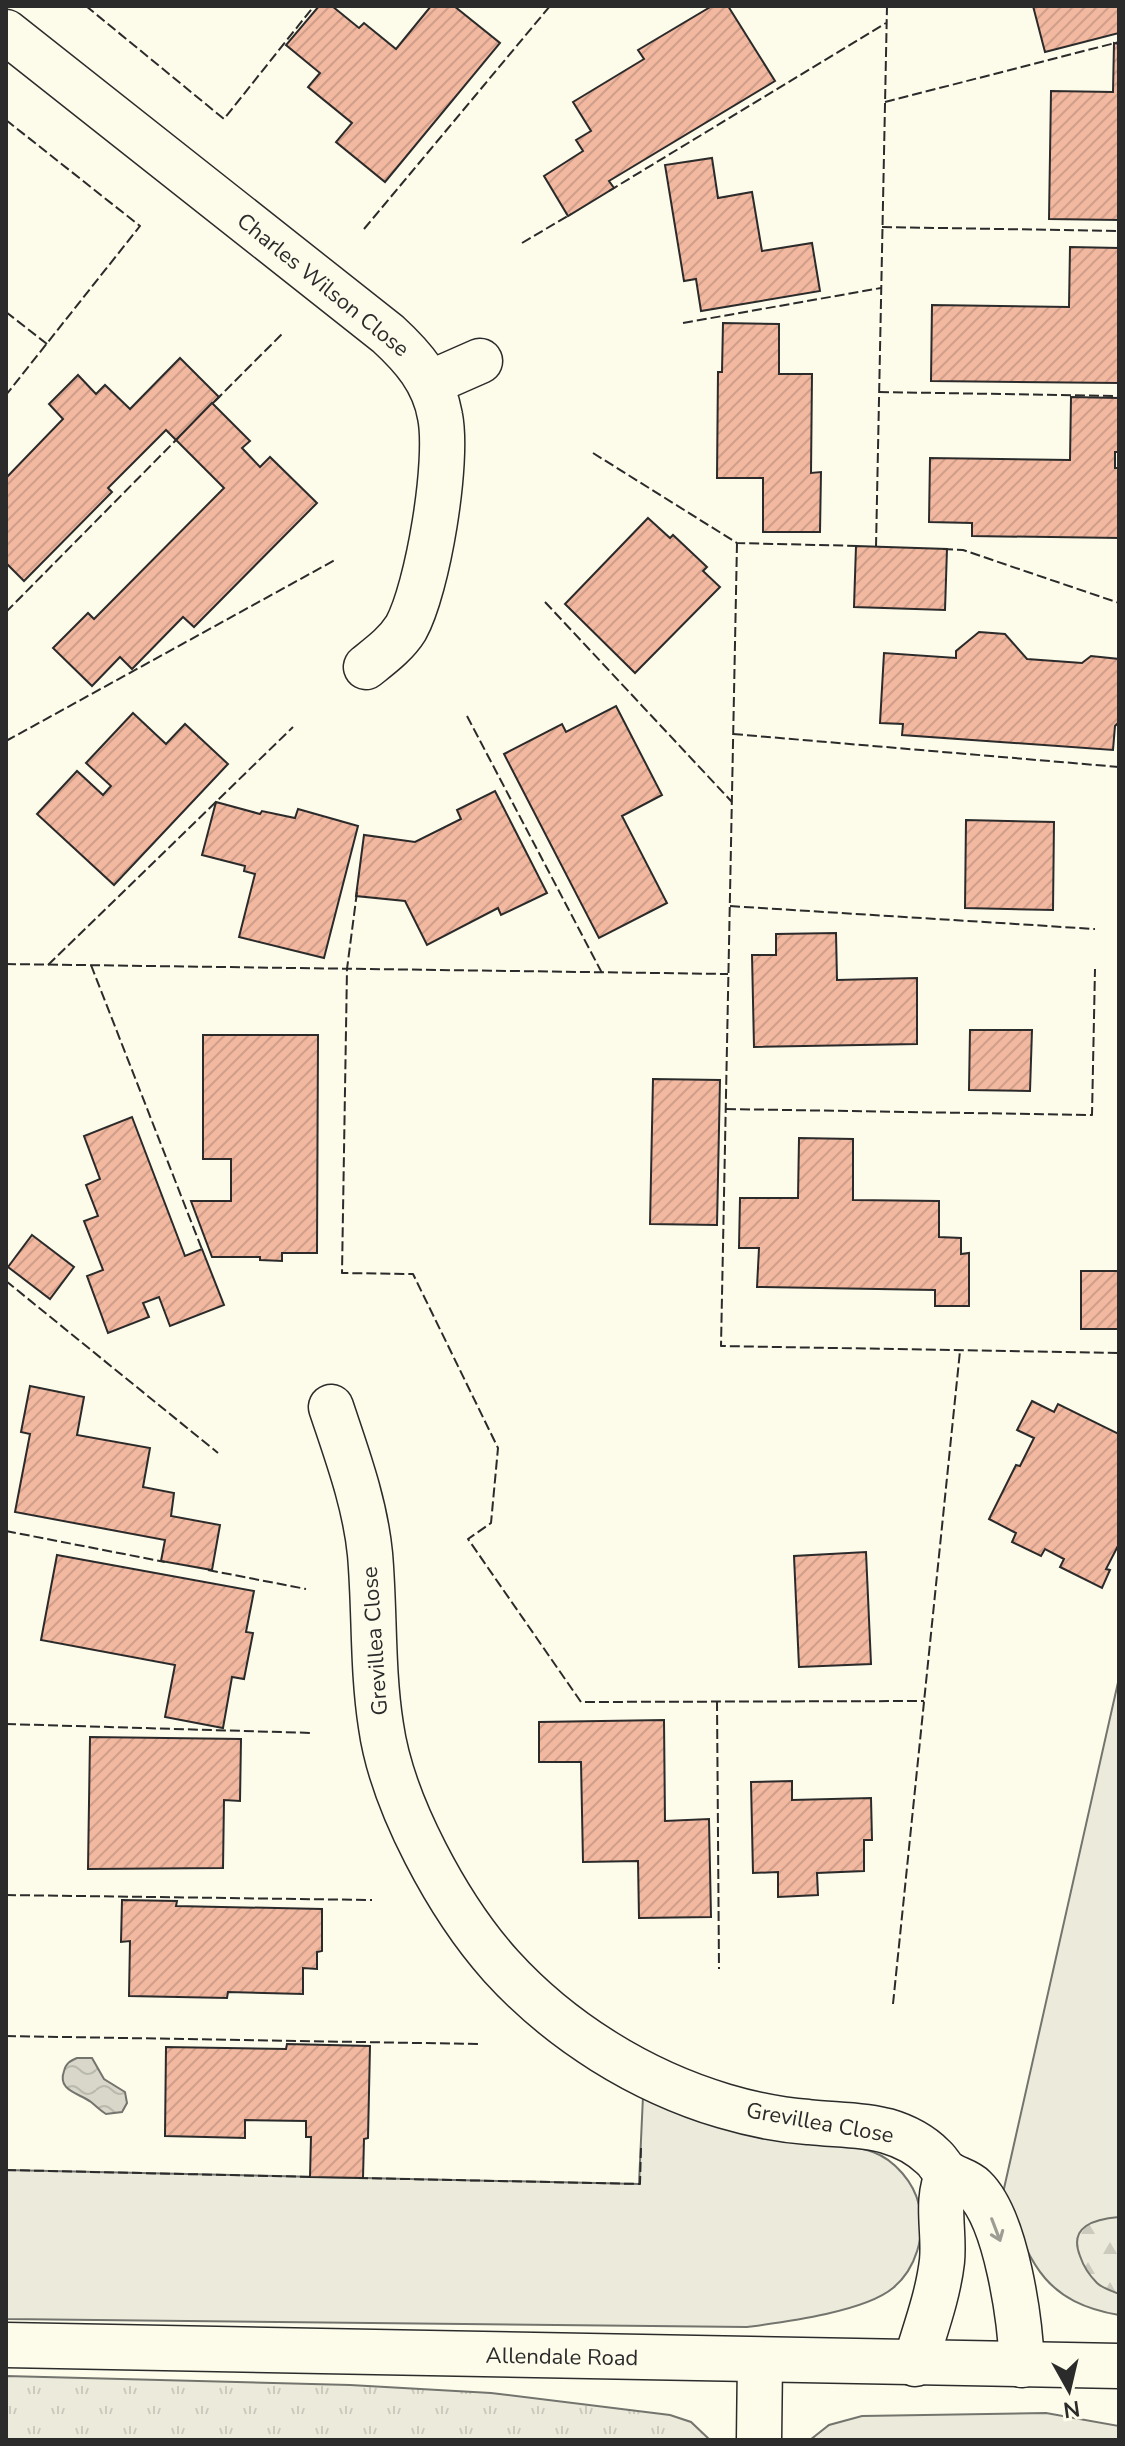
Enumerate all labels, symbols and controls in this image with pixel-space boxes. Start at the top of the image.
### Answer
street label: Charles Wilson Close [231,206,415,364]
street label: Grevillea Close [355,1565,395,1717]
street label: Grevillea Close [744,2095,896,2151]
one-way arrow [990,2217,1004,2242]
street label: Allendale Road [485,2341,639,2373]
north arrow [1029,2350,1109,2430]
text: N [1061,2393,1082,2425]

